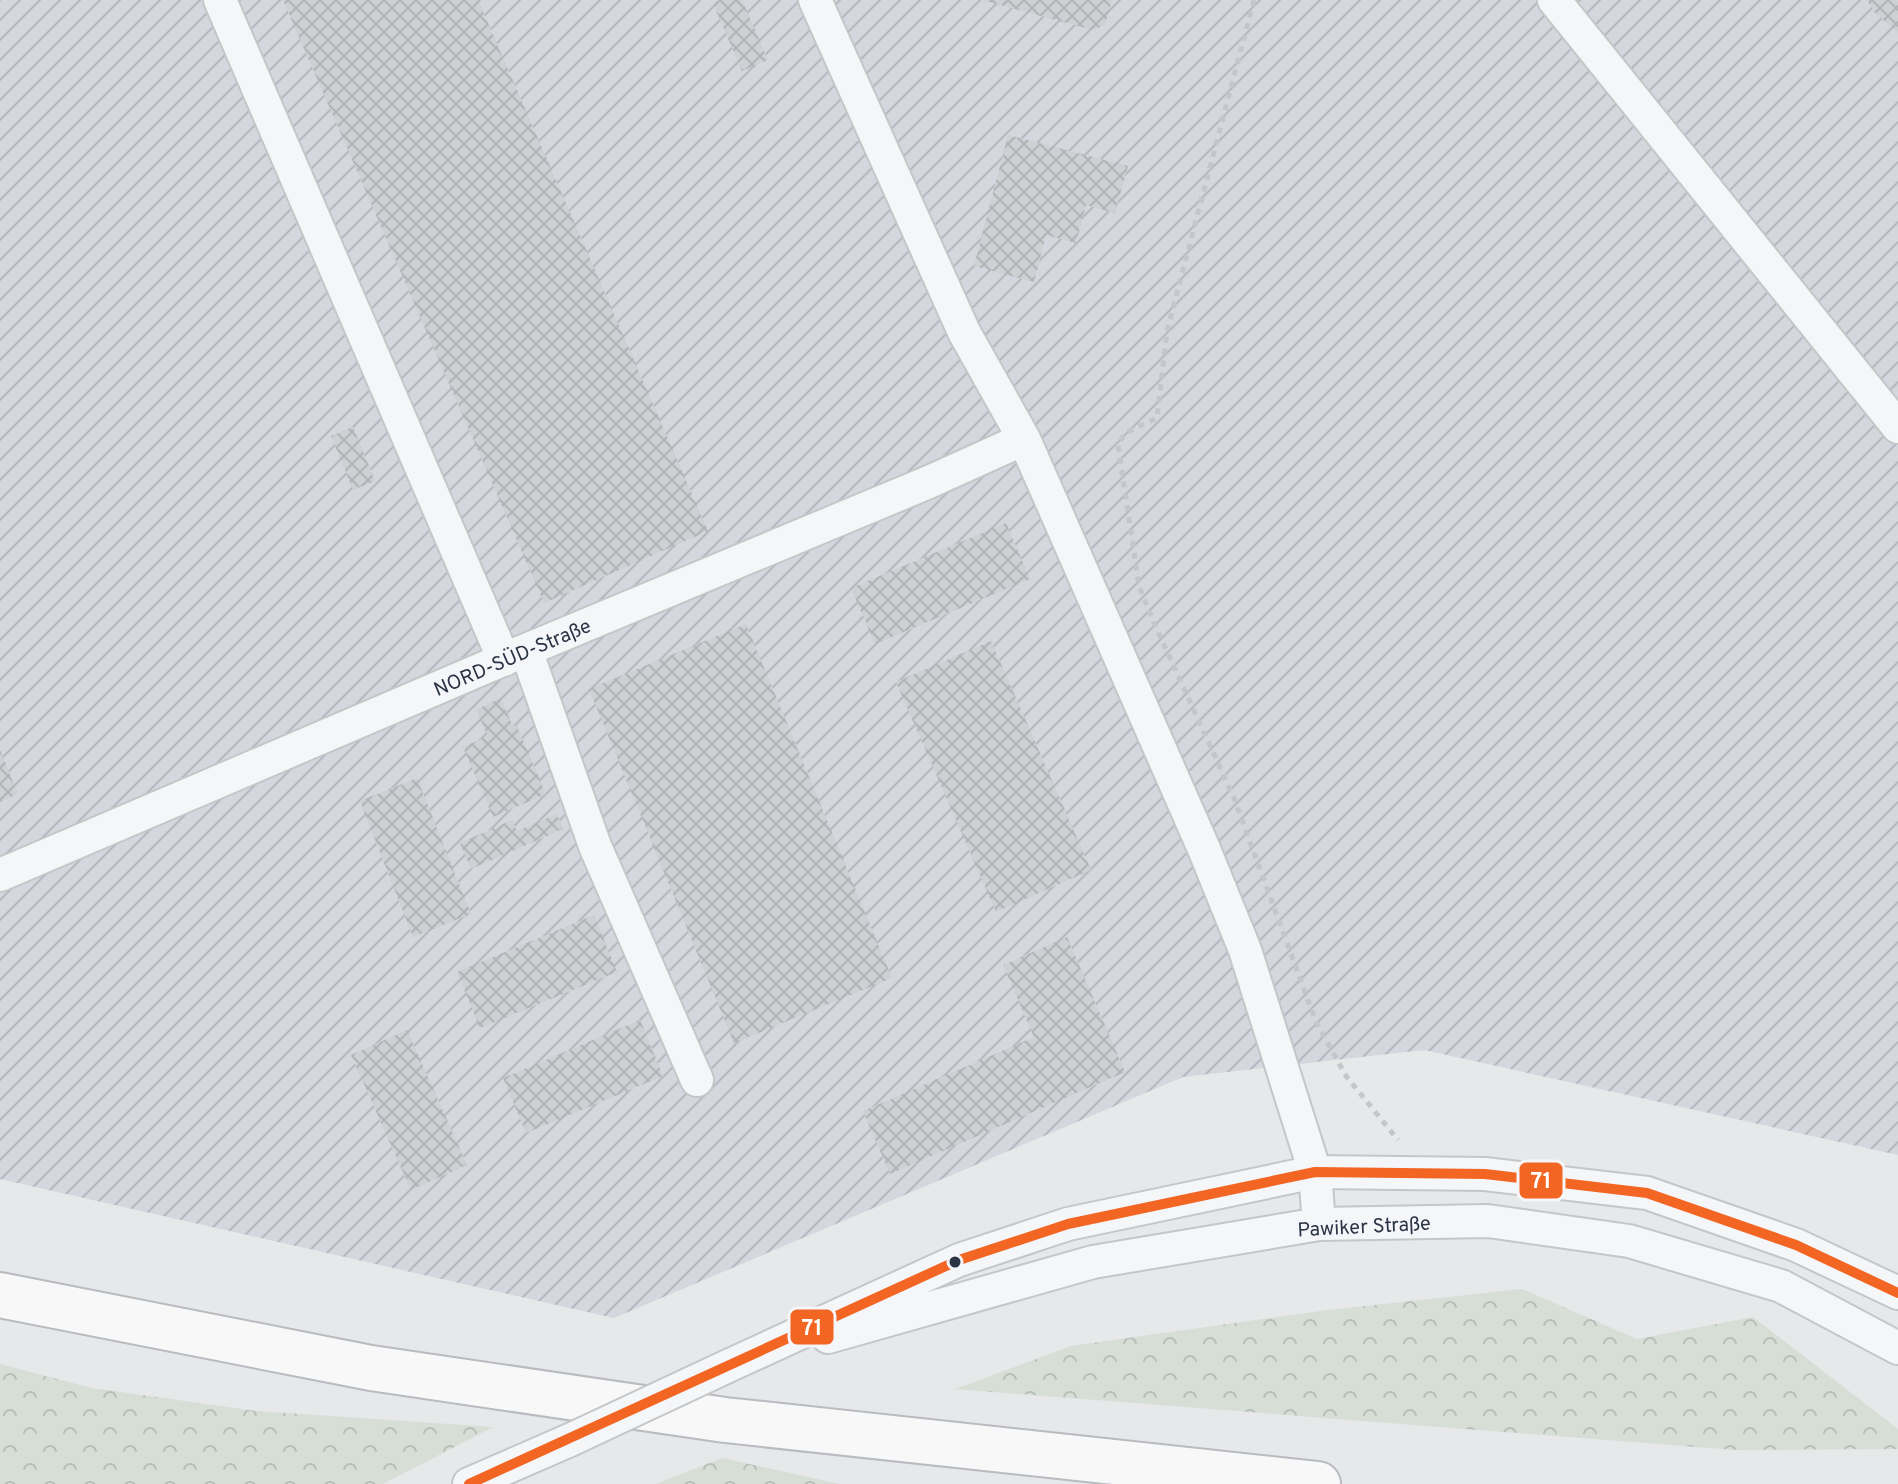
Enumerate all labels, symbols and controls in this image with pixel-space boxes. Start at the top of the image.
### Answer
street label: NORD-SÜD-Straße [430,613,595,704]
line badge: 71 [1518,1161,1564,1200]
text: 71 [1531,1169,1552,1196]
street label: Pawiker Straße [1297,1212,1431,1244]
unlabelled marker [947,1254,963,1270]
line badge: 71 [789,1308,835,1346]
text: 71 [802,1316,823,1343]

